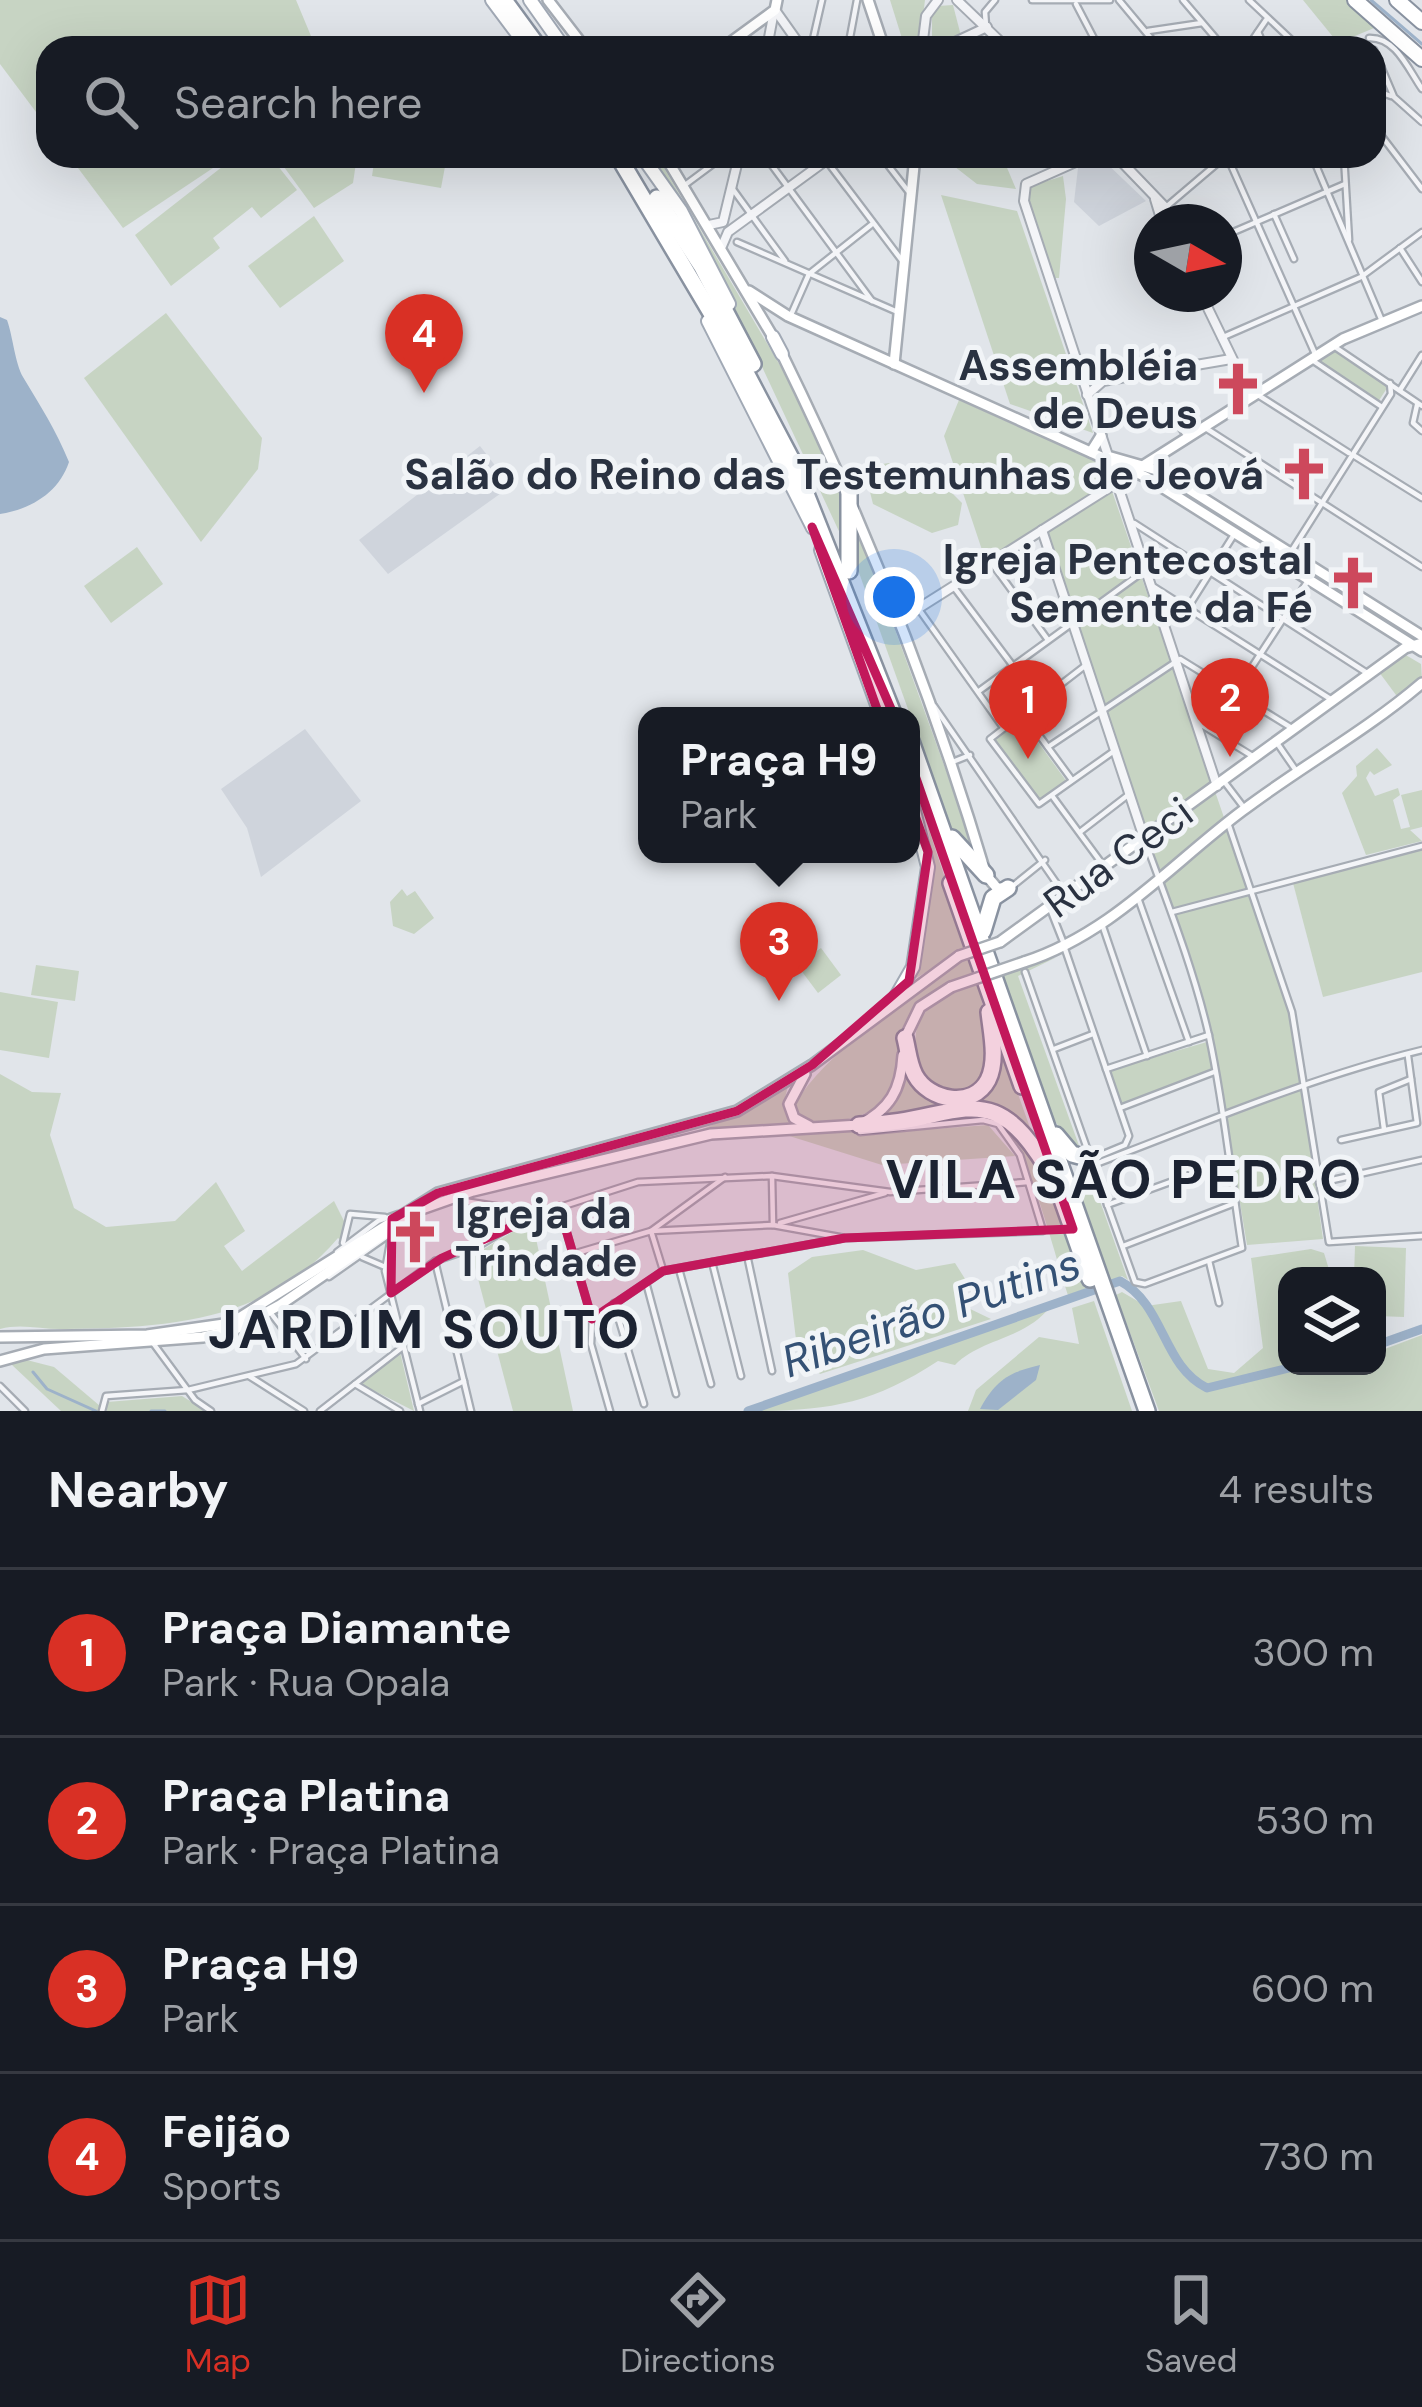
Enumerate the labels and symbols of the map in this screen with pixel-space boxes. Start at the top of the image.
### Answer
north arrow [1134,204,1242,312]
pin: 4 [385,294,463,393]
place label: Assembléia de Deus [959,338,1198,441]
church icon: Assembléia de Deus [1209,360,1267,418]
church icon: Salão do Reino das Testemunhas de Jeová [1275,445,1333,503]
place label: Salão do Reino das Testemunhas de Jeová [404,447,1264,502]
place label: Igreja Pentecostal Semente da Fé [943,532,1313,635]
church icon: Igreja Pentecostal Semente da Fé [1324,554,1382,612]
your location [864,567,924,627]
pin: 2 [1191,658,1269,757]
pin: 1 [989,660,1067,759]
street label: Rua Ceci [1033,785,1204,930]
pin: 3 [740,902,818,1001]
district label: VILA SÃO PEDRO [886,1144,1364,1215]
place label: Igreja da Trindade [455,1186,638,1289]
church icon: Igreja da Trindade [386,1208,444,1266]
water label: Ribeirão Putins [774,1234,1088,1391]
district label: JARDIM SOUTO [208,1294,642,1365]

